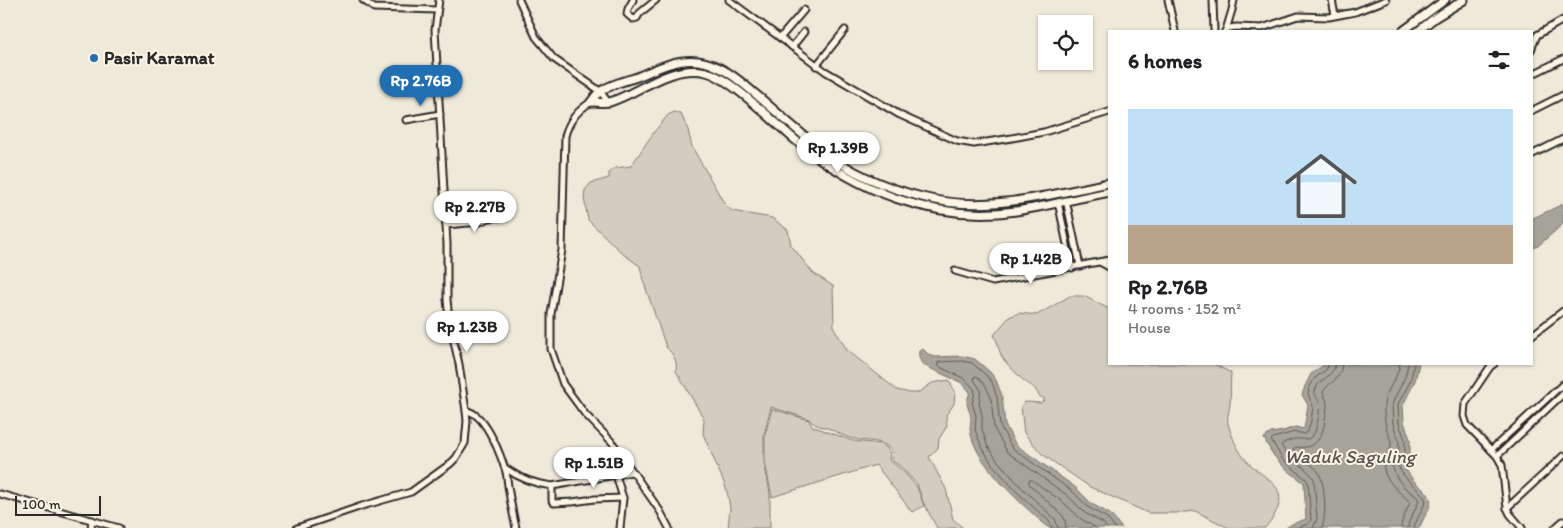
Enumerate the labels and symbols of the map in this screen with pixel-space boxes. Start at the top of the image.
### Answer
place label: Pasir Karamat [104,47,215,69]
marker: Pasir Karamat [88,52,100,64]
pin: Rp 2.76B [369,64,473,107]
pin: Rp 1.39B [786,132,890,174]
pin: Rp 2.27B [423,190,527,233]
pin: Rp 1.42B [979,242,1083,285]
pin: Rp 1.23B [415,310,519,353]
water label: Waduk Saguling [1284,445,1418,468]
pin: Rp 1.51B [542,446,646,489]
scale bar [15,493,101,516]

